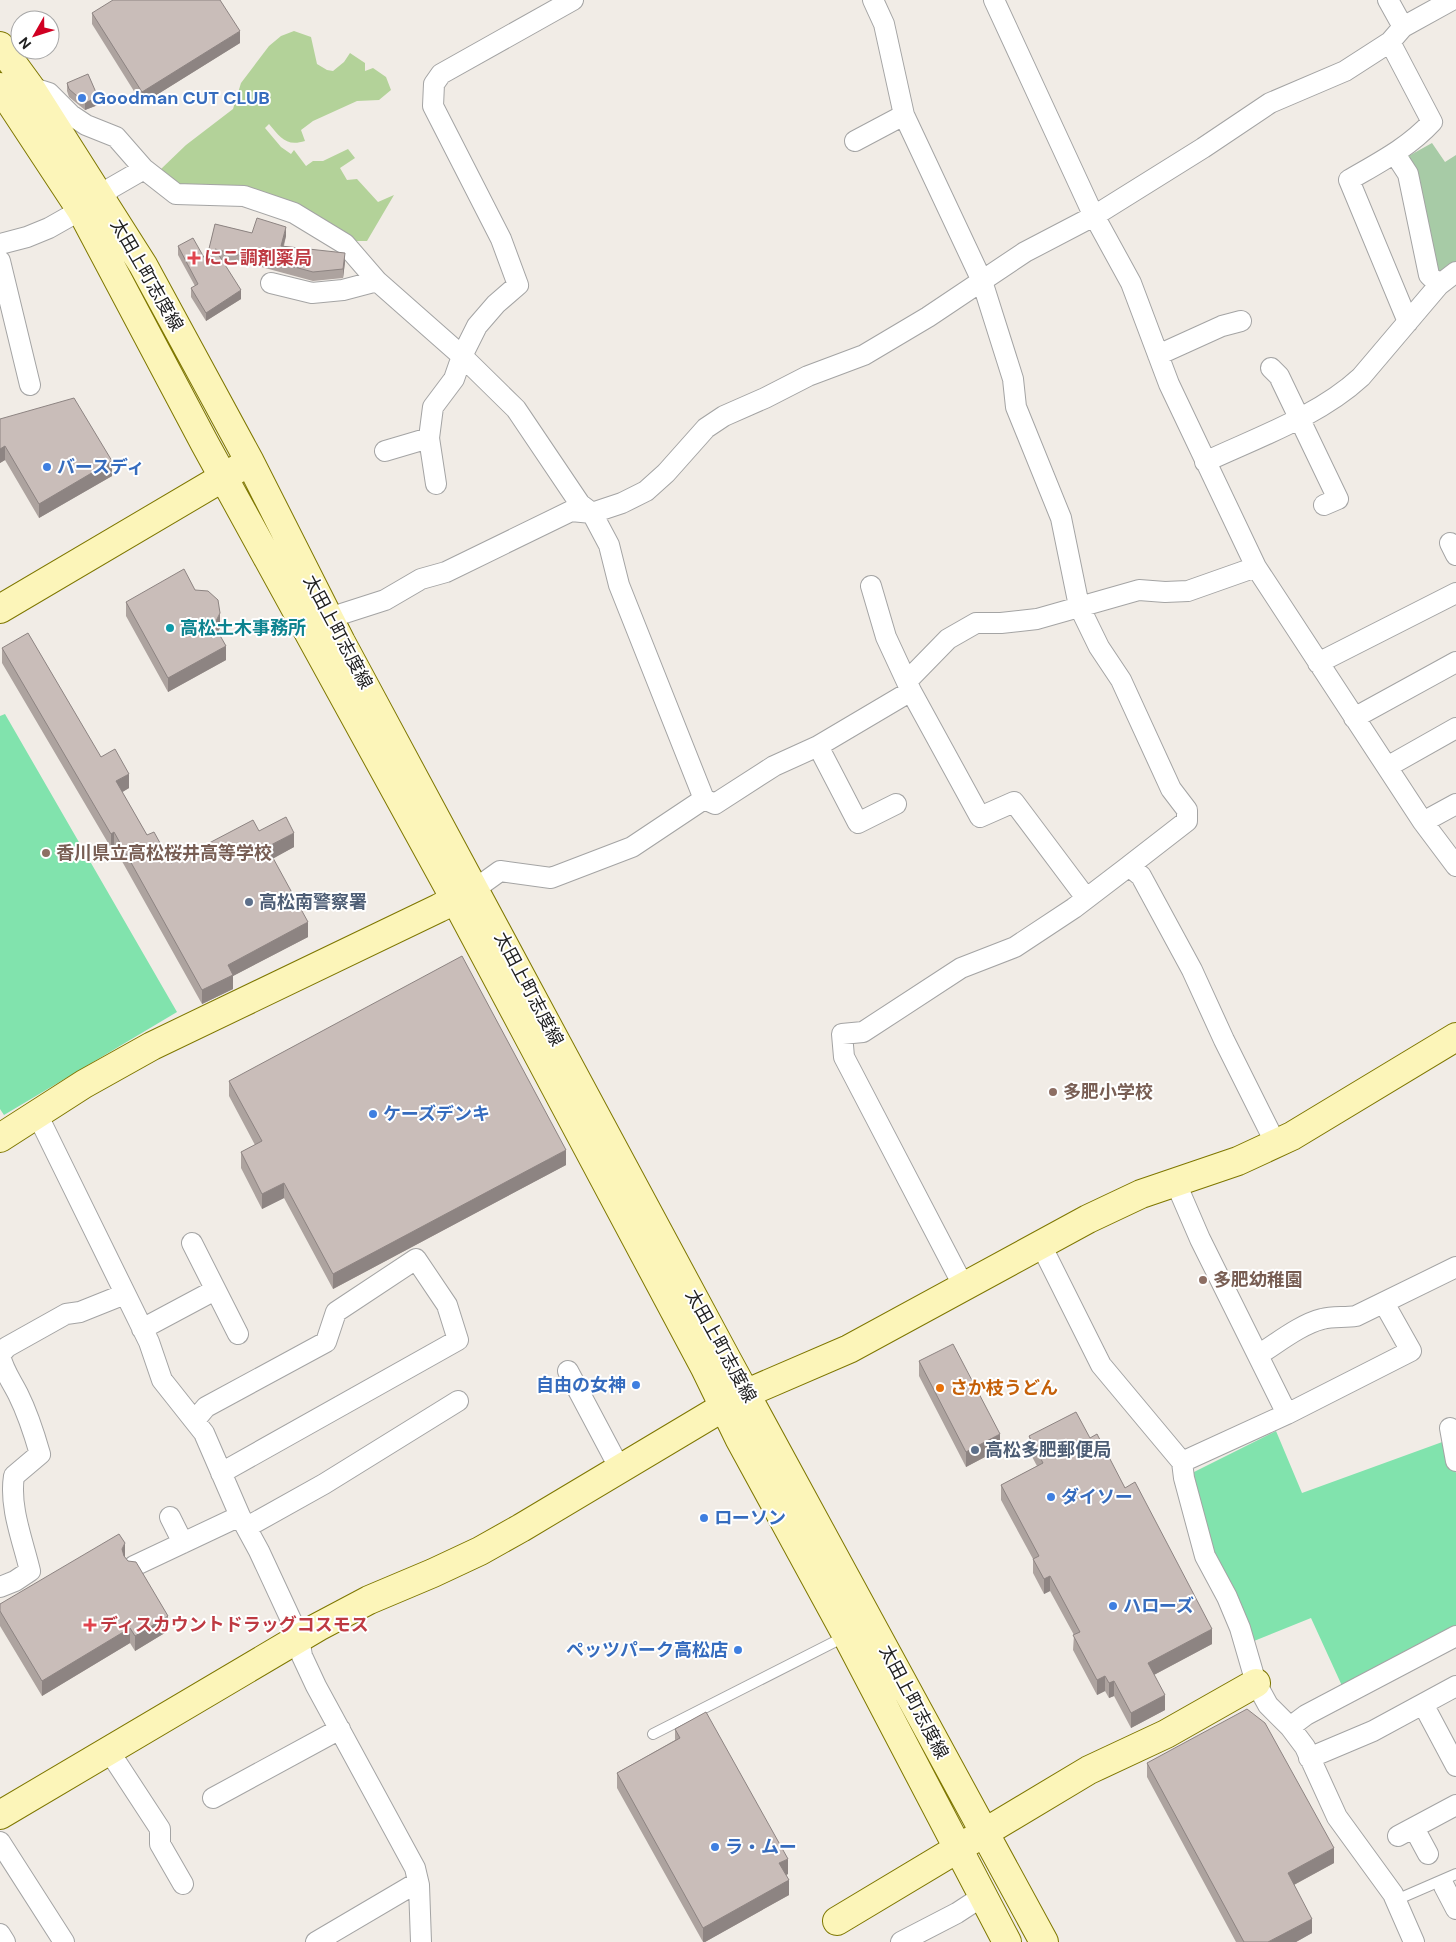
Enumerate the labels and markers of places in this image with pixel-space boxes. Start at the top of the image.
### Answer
place label: Goodman CUT CLUB [92,86,270,110]
marker: Goodman CUT CLUB [76,92,88,104]
place label: にこ調剤薬局 [204,246,312,270]
marker: にこ調剤薬局 [188,252,200,264]
place label: バースディ [57,455,145,479]
marker: バースディ [41,461,53,473]
place label: 高松土木事務所 [180,616,306,640]
marker: 高松土木事務所 [164,622,176,634]
place label: 香川県立高松桜井高等学校 [56,841,272,865]
marker: 香川県立高松桜井高等学校 [40,847,52,859]
place label: 高松南警察署 [259,890,367,914]
marker: 高松南警察署 [243,896,255,908]
place label: 多肥小学校 [1063,1080,1153,1104]
marker: 多肥小学校 [1047,1086,1059,1098]
place label: ケーズデンキ [383,1102,490,1126]
marker: ケーズデンキ [367,1108,379,1120]
place label: 多肥幼稚園 [1213,1268,1303,1292]
marker: 多肥幼稚園 [1197,1274,1209,1286]
place label: 自由の女神 [536,1373,626,1397]
place label: さか枝うどん [950,1376,1058,1400]
marker: 自由の女神 [630,1379,642,1391]
marker: さか枝うどん [934,1382,946,1394]
place label: 高松多肥郵便局 [985,1438,1111,1462]
marker: 高松多肥郵便局 [969,1444,981,1456]
place label: ダイソー [1061,1485,1133,1509]
marker: ダイソー [1045,1491,1057,1503]
place label: ローソン [714,1506,786,1530]
marker: ローソン [698,1512,710,1524]
place label: ハローズ [1123,1594,1194,1618]
marker: ハローズ [1107,1600,1119,1612]
place label: ディスカウントドラッグコスモス [100,1613,369,1637]
marker: ディスカウントドラッグコスモス [84,1619,96,1631]
place label: ペッツパーク高松店 [566,1638,728,1662]
marker: ペッツパーク高松店 [732,1644,744,1656]
place label: ラ・ムー [725,1835,797,1859]
marker: ラ・ムー [709,1841,721,1853]

